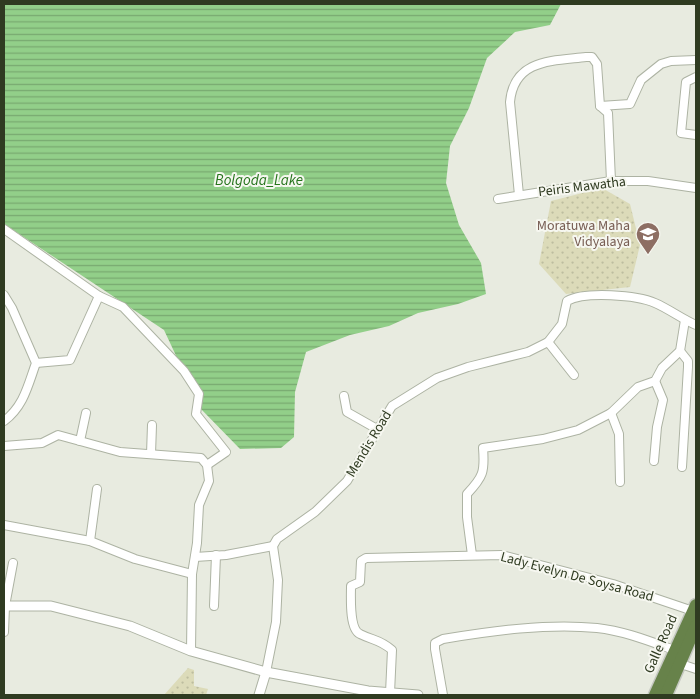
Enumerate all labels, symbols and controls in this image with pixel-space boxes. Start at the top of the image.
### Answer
water label: Bolgoda_Lake [215,170,303,191]
street label: Peiris Mawatha [537,172,627,202]
place label: Moratuwa Maha Vidyalaya [537,216,630,252]
school or university icon: Moratuwa Maha Vidyalaya [635,221,661,255]
street label: Mendis Road [341,407,397,481]
street label: Lady Evelyn De Soysa Road [498,547,656,607]
street label: Galle Road [639,611,683,677]

